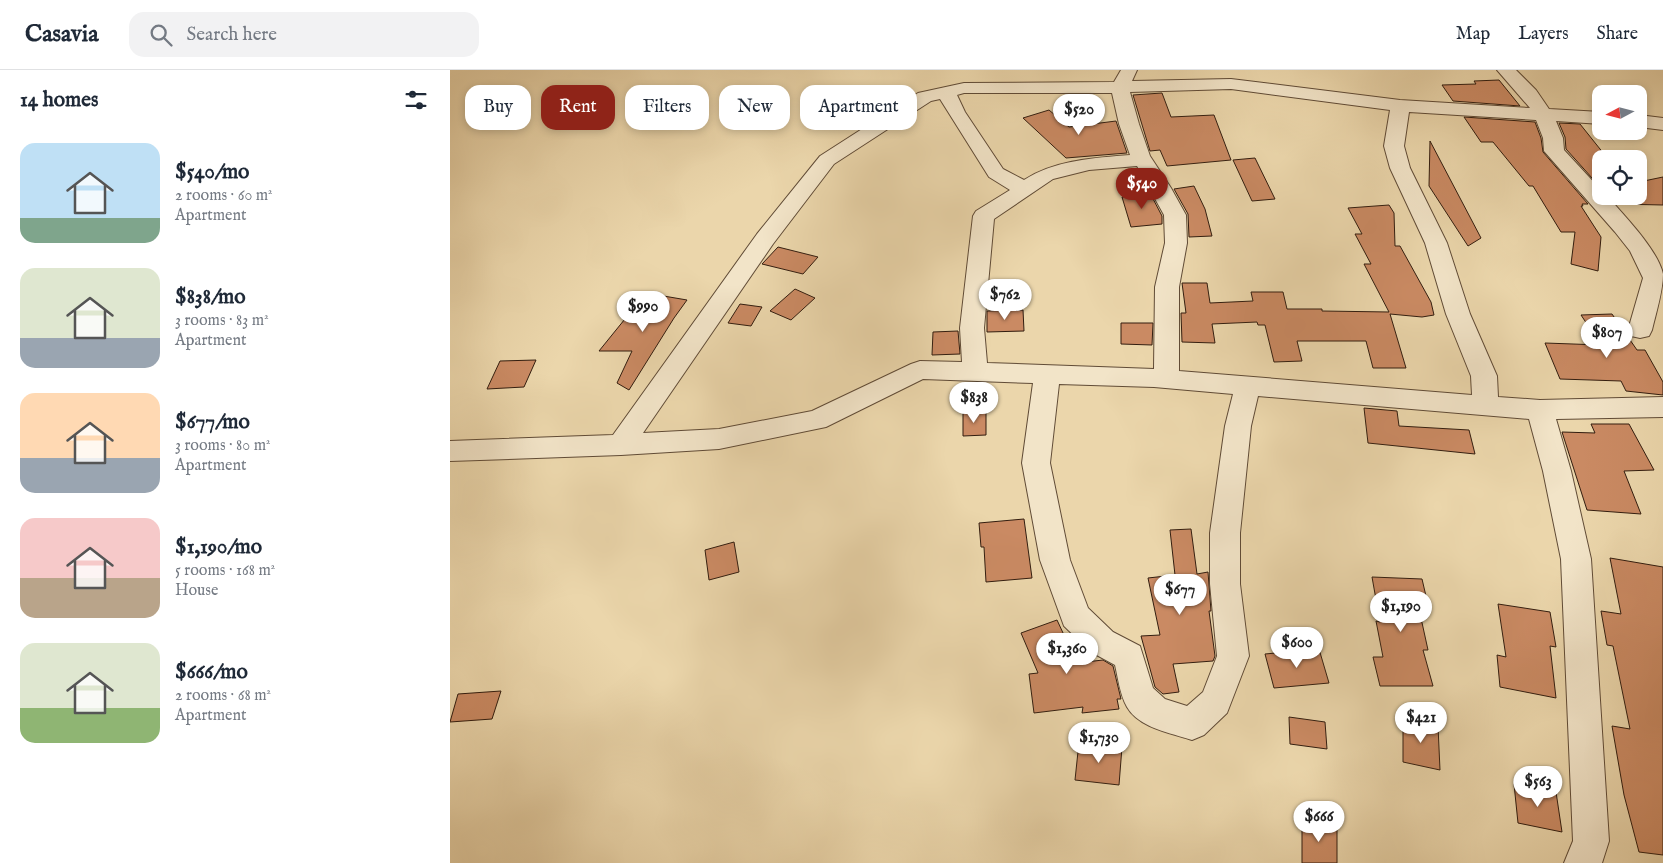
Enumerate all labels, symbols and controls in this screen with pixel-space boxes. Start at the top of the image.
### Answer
search box [129,12,479,57]
text: Casavia [25,19,99,50]
icon: search [147,21,175,49]
text: Search here [187,23,277,47]
text: Map [1456,23,1490,46]
text: Layers [1518,23,1569,46]
text: Share [1597,23,1638,46]
chip: Buy [465,85,531,130]
chip: Rent [541,85,615,130]
chip: Filters [625,85,709,130]
chip: New [719,85,790,130]
chip: Apartment [800,85,917,130]
north arrow [1592,85,1648,140]
map controls [1592,85,1647,205]
icon: filters [402,86,430,114]
text: 14 homes [20,87,98,114]
pin: $520 [1049,93,1109,136]
text: $520 [1064,100,1094,120]
button: locate [1592,150,1647,205]
text: $540/mo [175,159,249,186]
icon: home [60,163,120,223]
pin: $540 [1112,168,1172,210]
text: $540 [1127,174,1157,194]
text: 2 rooms · 60 m² [175,186,273,206]
text: Apartment [175,206,246,226]
pin: $762 [975,278,1035,321]
text: $838/mo [175,284,246,311]
text: $762 [990,285,1020,305]
icon: home [60,288,120,348]
pin: $990 [613,290,673,333]
text: $990 [628,297,658,317]
text: 3 rooms · 83 m² [175,311,269,331]
pin: $807 [1577,316,1637,359]
text: $807 [1592,323,1622,343]
text: Apartment [175,331,246,351]
pin: $838 [944,382,1004,424]
text: $838 [960,388,988,408]
text: $677/mo [175,409,250,436]
icon: home [60,413,120,473]
text: 3 rooms · 80 m² [175,436,271,456]
text: Apartment [175,456,246,476]
text: $1,190/mo [175,534,262,561]
icon: home [60,538,120,598]
text: 5 rooms · 168 m² [175,561,275,581]
pin: $677 [1150,574,1210,616]
text: $677 [1165,580,1195,600]
text: House [175,581,218,601]
pin: $1,190 [1360,590,1442,633]
text: $1,190 [1381,597,1421,617]
pin: $600 [1267,626,1327,669]
pin: $1,360 [1026,632,1108,675]
text: $600 [1281,633,1313,653]
text: $1,360 [1047,639,1087,659]
text: $666/mo [175,659,248,686]
icon: home [60,663,120,723]
text: 2 rooms · 68 m² [175,686,271,706]
pin: $421 [1391,702,1451,744]
text: Apartment [175,706,246,726]
text: $421 [1406,708,1436,728]
pin: $1,730 [1058,722,1140,764]
text: $1,730 [1079,728,1119,748]
pin: $563 [1508,766,1568,808]
text: $563 [1524,772,1552,792]
pin: $666 [1289,800,1349,843]
text: $666 [1304,807,1334,827]

